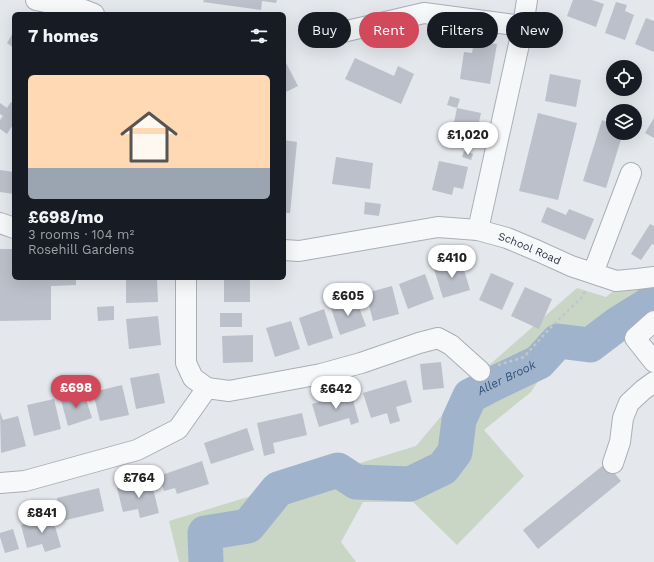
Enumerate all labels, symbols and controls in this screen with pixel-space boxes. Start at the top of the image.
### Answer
chip: Buy [298,12,351,48]
chip: Rent [359,12,419,48]
chip: Filters [427,12,498,48]
chip: New [506,12,563,48]
icon: filters [248,25,270,47]
text: 7 homes [28,26,98,46]
map controls [606,60,642,140]
button: locate [606,60,642,96]
icon: home [113,101,185,173]
button: layers [606,104,642,140]
pin: £1,020 [435,122,501,156]
text: £1,020 [447,127,489,142]
text: £698/mo [28,207,104,227]
text: 3 rooms · 104 m² [28,227,134,242]
street label: School Road [497,230,563,268]
text: Rosehill Gardens [28,242,134,257]
pin: £410 [428,245,476,279]
text: £410 [437,250,467,265]
pin: £605 [324,283,372,317]
text: £605 [332,288,364,303]
water label: Aller Brook [474,357,538,398]
pin: £698 [52,375,100,409]
pin: £642 [312,376,360,410]
text: £698 [60,380,92,395]
text: £642 [320,381,352,396]
pin: £764 [115,465,163,499]
text: £764 [123,470,155,485]
pin: £841 [18,500,66,534]
text: £841 [27,505,57,520]

